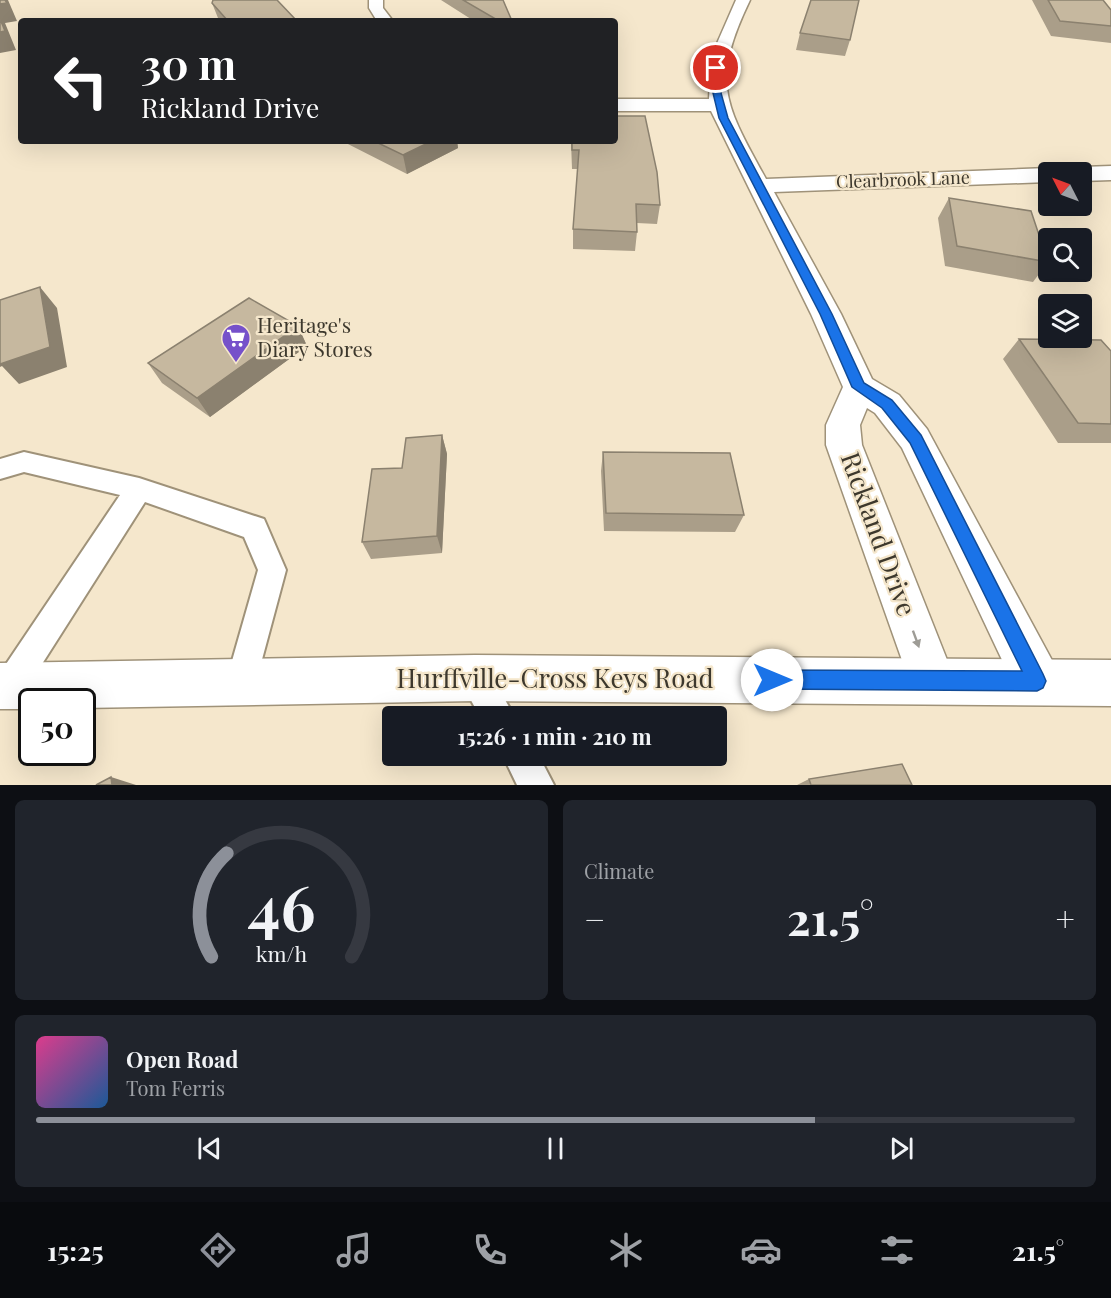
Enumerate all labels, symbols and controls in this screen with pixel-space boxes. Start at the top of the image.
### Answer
text: 30 m [141,35,236,91]
icon: left [42,42,120,120]
pin [690,42,741,93]
icon: arrive [699,51,732,84]
text: Rickland Drive [141,89,319,125]
north arrow [1038,162,1092,216]
map controls [1038,162,1092,348]
street label: Clearbrook Lane [836,165,970,193]
button: search [1038,228,1092,282]
button: layers [1038,294,1092,348]
place label: Heritage's Diary Stores [257,310,373,362]
supermarket icon: Heritage's Diary Stores [220,322,252,364]
street label: Rickland Drive [834,447,925,620]
one-way arrow [912,630,922,648]
position arrow [740,648,804,712]
street label: Hurffville-Cross Keys Road [396,660,714,695]
speed limit sign: 50 [18,688,96,766]
text: 15:26 · 1 min · 210 m [457,721,652,751]
text: Climate [584,857,654,884]
text: 46 [248,863,315,947]
text: 21.5° [787,887,874,947]
text: − [584,896,605,940]
text: + [1056,896,1075,940]
text: km/h [256,939,308,967]
text: Open Road [126,1044,238,1074]
text: Tom Ferris [126,1074,225,1101]
icon: previous [193,1132,226,1165]
icon: pause [539,1132,572,1165]
icon: next [885,1132,918,1165]
icon: directions [197,1229,239,1271]
icon: music [333,1229,375,1271]
icon: phone [469,1229,511,1271]
icon: climate [605,1229,647,1271]
icon: car [740,1229,782,1271]
icon: filters [876,1229,918,1271]
text: 15:25 [47,1232,104,1268]
text: 21.5° [1012,1232,1064,1268]

